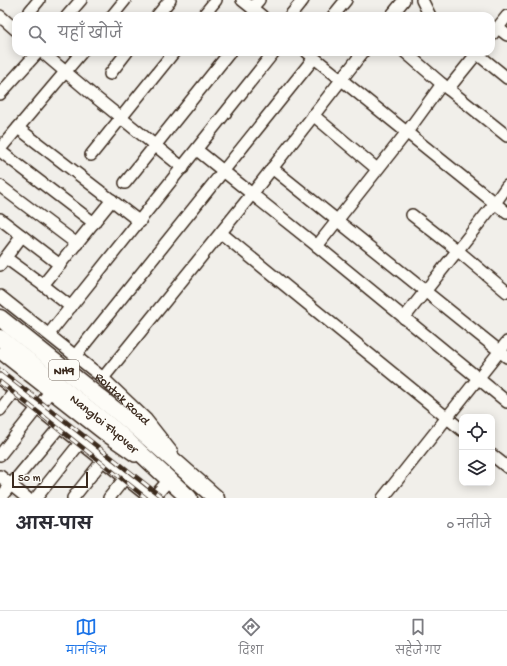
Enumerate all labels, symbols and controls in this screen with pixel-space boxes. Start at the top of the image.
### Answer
search box [12,12,495,56]
icon: search [26,23,48,45]
text: यहाँ खोजें [58,26,122,44]
road number: NH9 [49,360,79,380]
street label: Rohtak Road [91,370,153,430]
street label: Nangloi Flyover [66,392,142,458]
map controls [459,414,495,486]
button: locate [459,414,495,450]
button: layers [459,450,495,486]
scale bar [12,470,88,489]
text: 50 m [18,473,40,485]
text: आस-पास [16,516,92,536]
text: 0 नतीजे [447,518,491,533]
tab: मानचित्र [66,616,106,662]
tab: दिशा [238,616,263,662]
tab: सहेजे गए [395,616,441,662]

